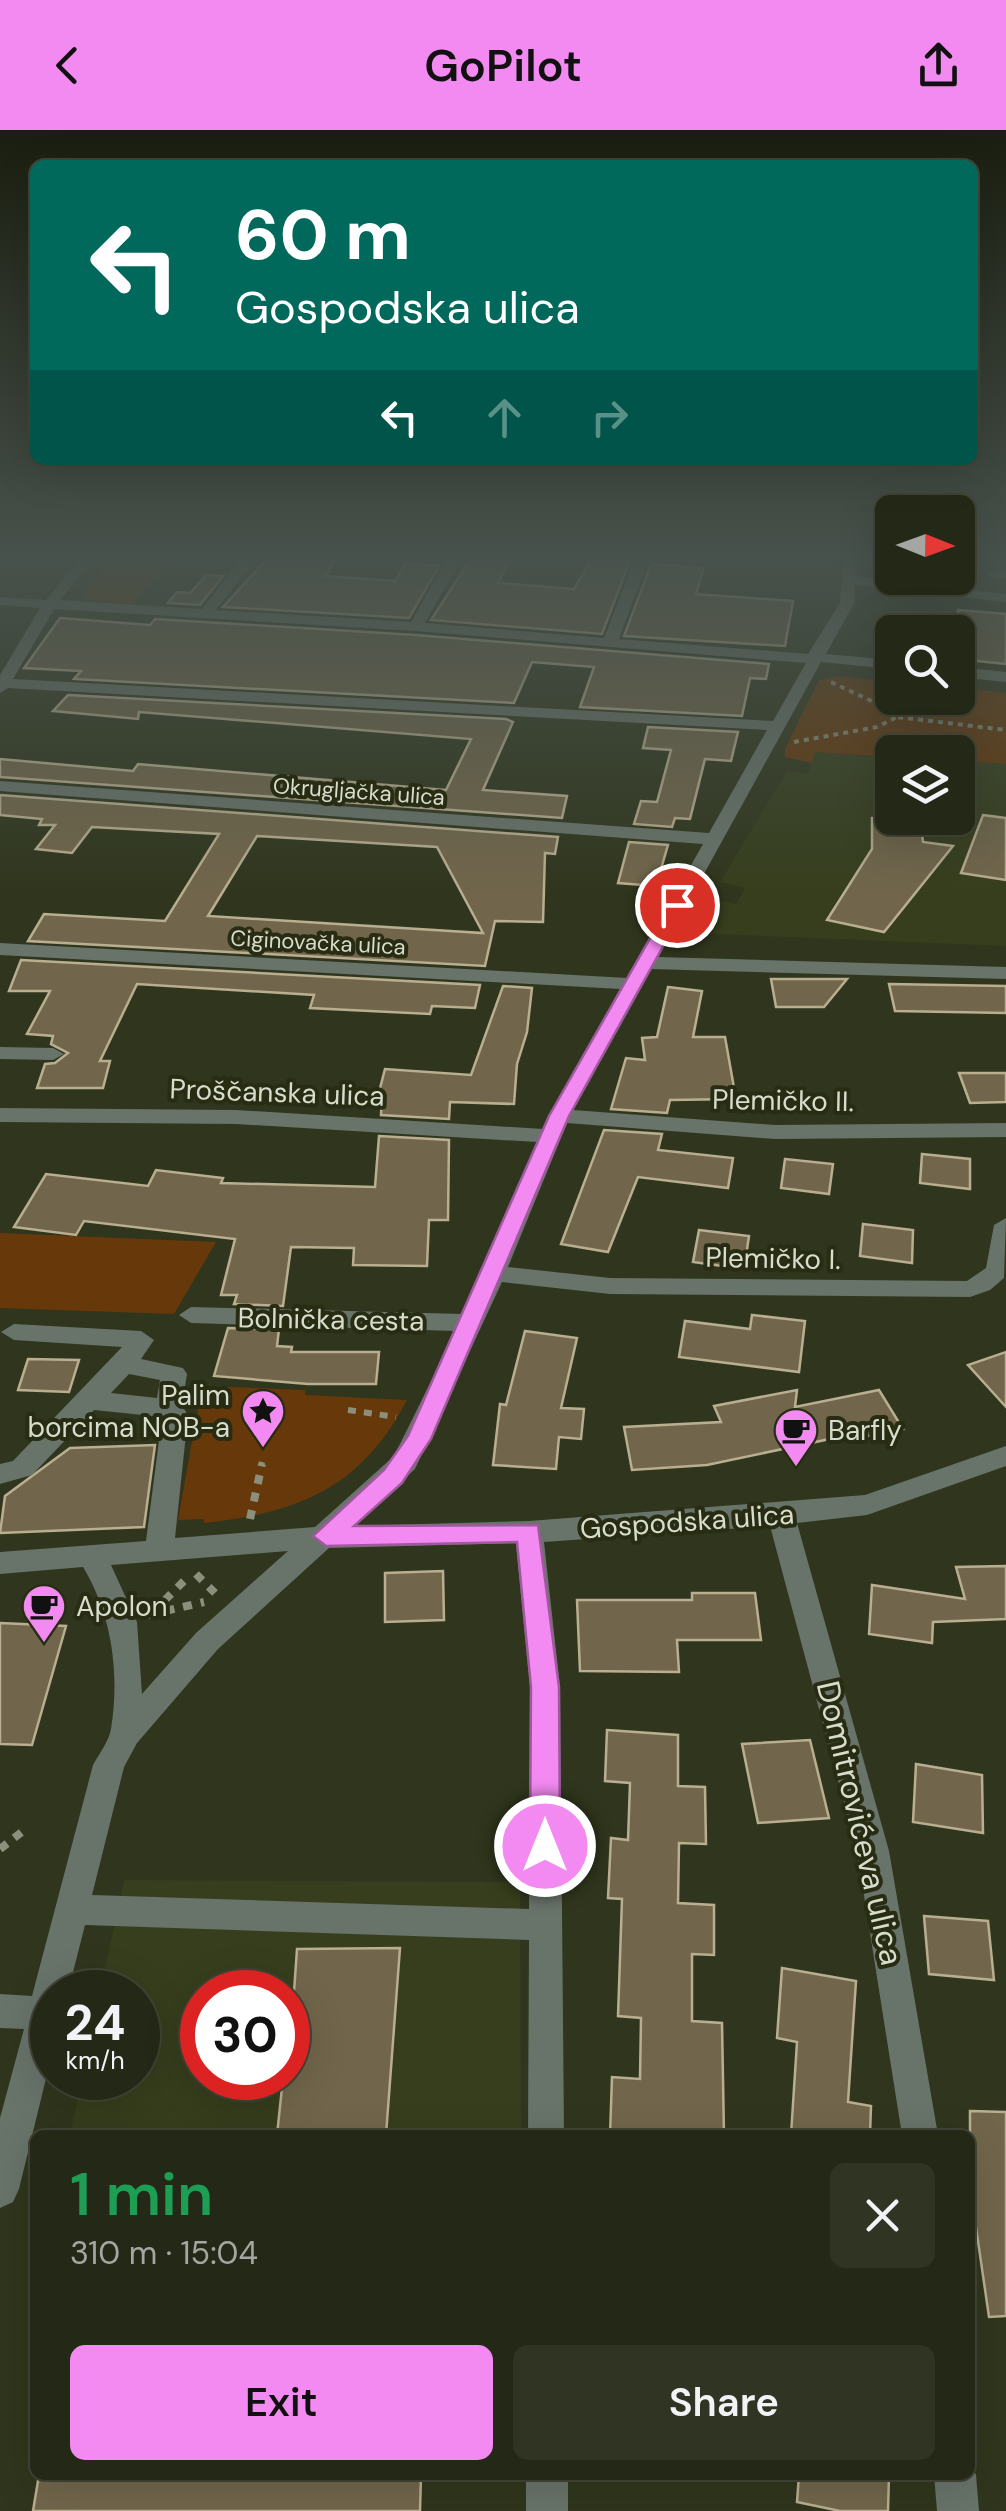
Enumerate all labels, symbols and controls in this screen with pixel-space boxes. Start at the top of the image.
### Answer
text: GoPilot [424,36,582,95]
icon: back [40,38,95,93]
icon: share [911,38,966,93]
text: 60 m [235,190,411,281]
icon: left [70,200,200,330]
text: Gospodska ulica [235,278,580,337]
icon: left [372,390,427,445]
icon: ahead [477,390,532,445]
icon: right [582,390,637,445]
north arrow [875,495,975,595]
map controls [875,495,975,835]
button: search [875,615,975,715]
button: layers [875,735,975,835]
street label: Okrugljačka ulica [272,771,446,812]
pin [635,863,720,948]
icon: arrive [650,878,705,933]
street label: Ciginovačka ulica [230,923,406,962]
street label: Proščanska ulica [169,1070,385,1115]
street label: Plemičko II. [712,1081,854,1120]
street label: Plemičko I. [705,1239,841,1278]
street label: Bolnička cesta [237,1299,425,1340]
place label: Palim borcima NOB-a [27,1377,230,1446]
place icon: Palim borcima NOB-a [240,1388,286,1449]
cafe icon: Barfly [773,1407,819,1468]
place label: Barfly [828,1412,902,1449]
street label: Gospodska ulica [579,1496,795,1547]
cafe icon: Apolon [21,1583,67,1644]
place label: Apolon [76,1588,168,1625]
street label: Domitrovićeva ulica [807,1677,913,1969]
position arrow [493,1794,597,1898]
speed limit sign: 30 [180,1970,310,2100]
text: 24 [65,1990,126,2056]
text: km/h [65,2044,125,2077]
text: 1 min [70,2155,213,2234]
button: close [830,2163,935,2268]
text: 310 m · 15:04 [70,2232,258,2274]
button: Exit [70,2345,493,2460]
button: Share [513,2345,935,2460]

